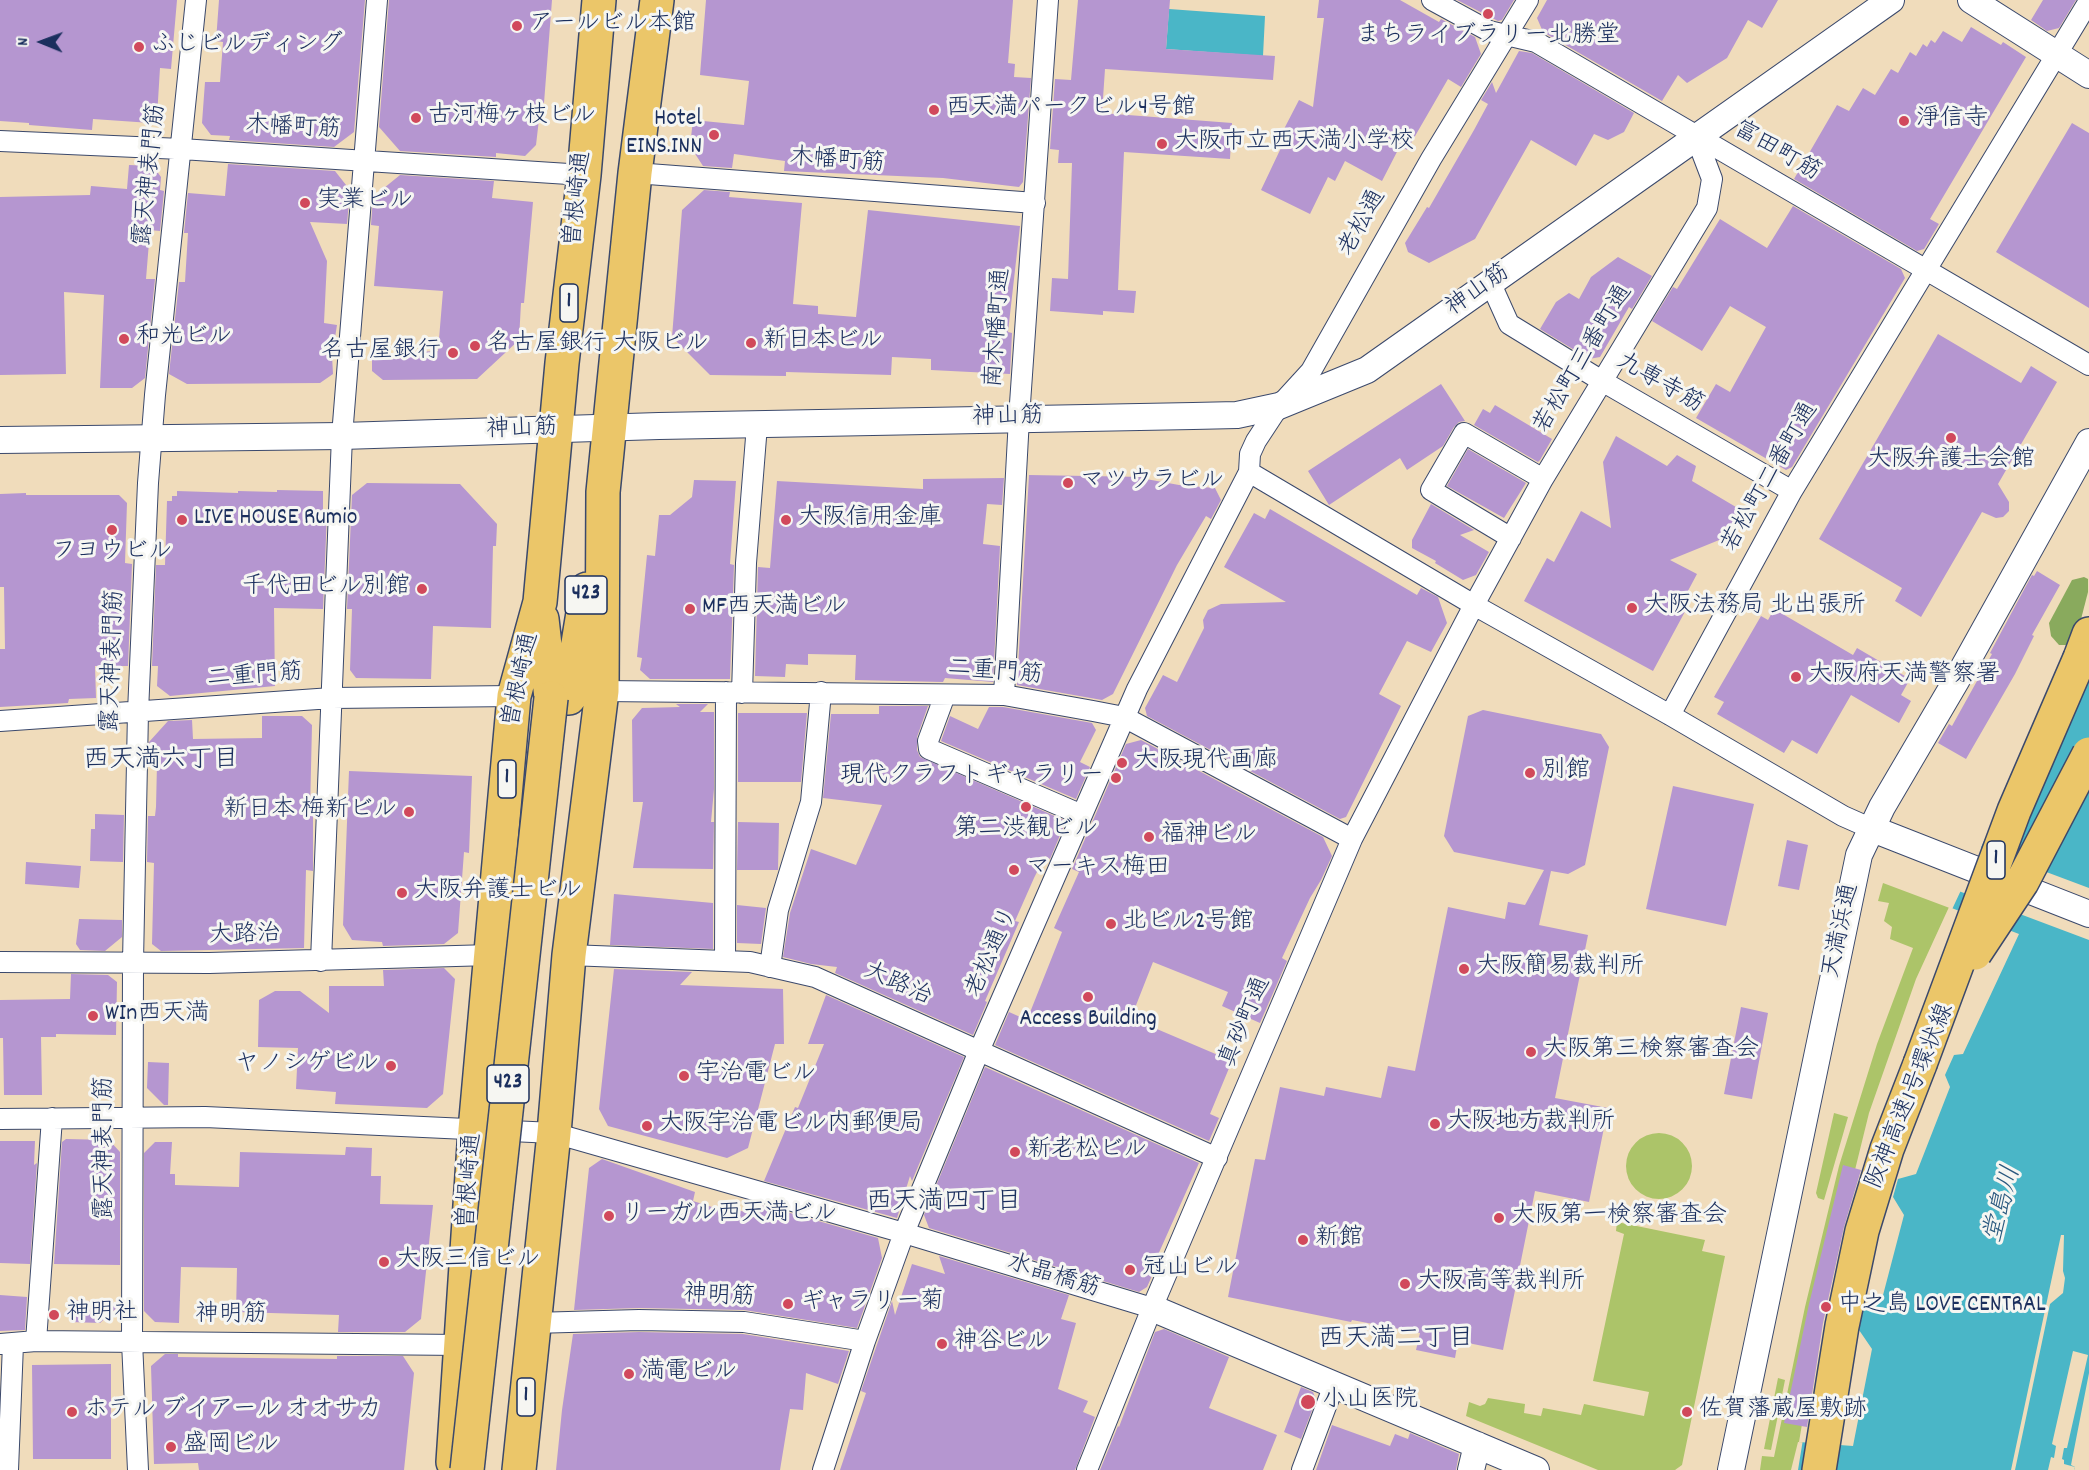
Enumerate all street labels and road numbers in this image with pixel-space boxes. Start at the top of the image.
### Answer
street label: 露天神表門筋 [130,102,174,248]
street label: 木幡町筋 [244,113,342,147]
street label: 富田町筋 [1727,117,1825,189]
street label: 木幡町筋 [788,145,886,181]
street label: 曽根崎通 [561,150,599,248]
street label: 老松通 [1334,186,1394,262]
street label: 神山筋 [1441,260,1517,324]
street label: 南木幡町通 [981,267,1019,389]
street label: 若松町三番町通 [1529,281,1641,439]
road number: 1 [560,284,578,322]
street label: 九専寺筋 [1610,349,1708,421]
street label: 若松町二番町通 [1718,398,1826,558]
street label: 神山筋 [972,404,1044,434]
street label: 神山筋 [486,415,558,447]
road number: 423 [565,576,607,614]
street label: 露天神表門筋 [98,589,132,733]
street label: 曽根崎通 [499,630,547,730]
street label: 二重門筋 [946,655,1044,693]
street label: 二重門筋 [206,660,304,696]
road number: 1 [498,760,516,798]
road number: 1 [1987,841,2005,879]
street label: 天満浜通 [1819,881,1867,981]
street label: 老松通り [961,903,1027,1003]
street label: 大路治 [209,922,281,952]
street label: 大路治 [858,958,936,1014]
street label: 真砂町通 [1215,973,1279,1073]
street label: 阪神高速1号環状線 [1862,1000,1962,1194]
road number: 423 [487,1065,529,1103]
street label: 露天神表門筋 [93,1076,121,1220]
street label: 曽根崎通 [454,1132,490,1230]
street label: 水晶橋筋 [1003,1250,1103,1306]
street label: 神明筋 [682,1282,756,1314]
street label: 神明筋 [195,1303,267,1331]
road number: 1 [517,1378,535,1416]

